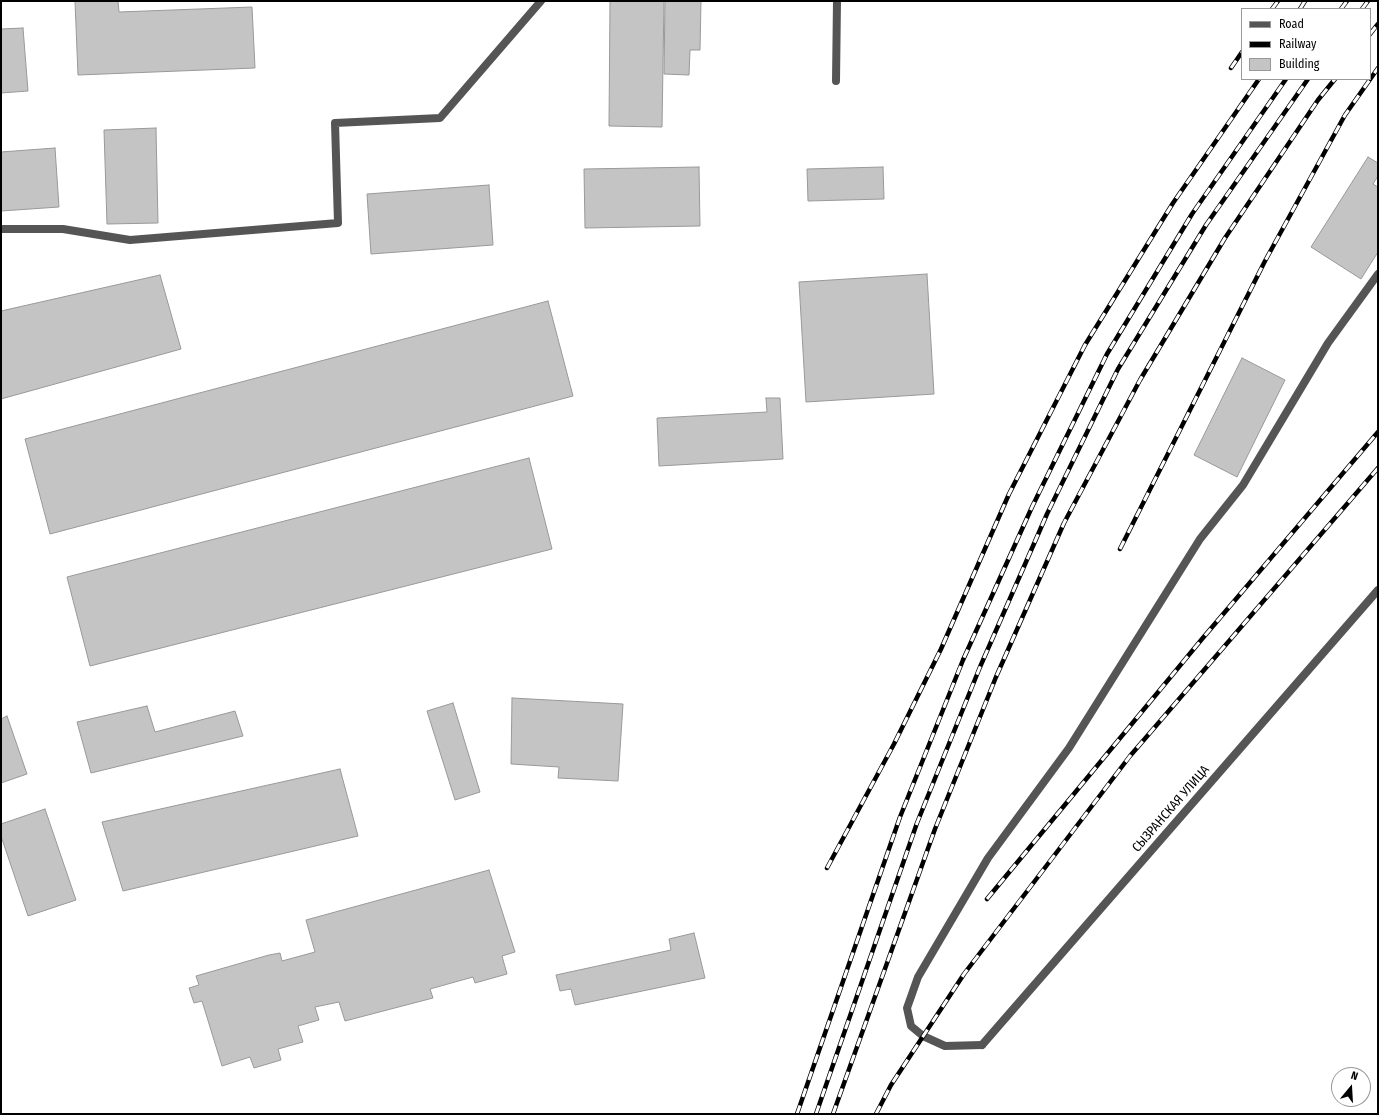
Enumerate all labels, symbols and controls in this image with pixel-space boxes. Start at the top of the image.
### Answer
legend [1241,8,1371,80]
text: Road [1279,17,1304,31]
text: Railway [1279,37,1316,51]
text: Building [1279,57,1319,71]
street label: СЫЗРАНСКАЯ УЛИЦА [1129,762,1213,856]
north arrow [1331,1067,1371,1107]
text: N [1349,1069,1360,1083]

